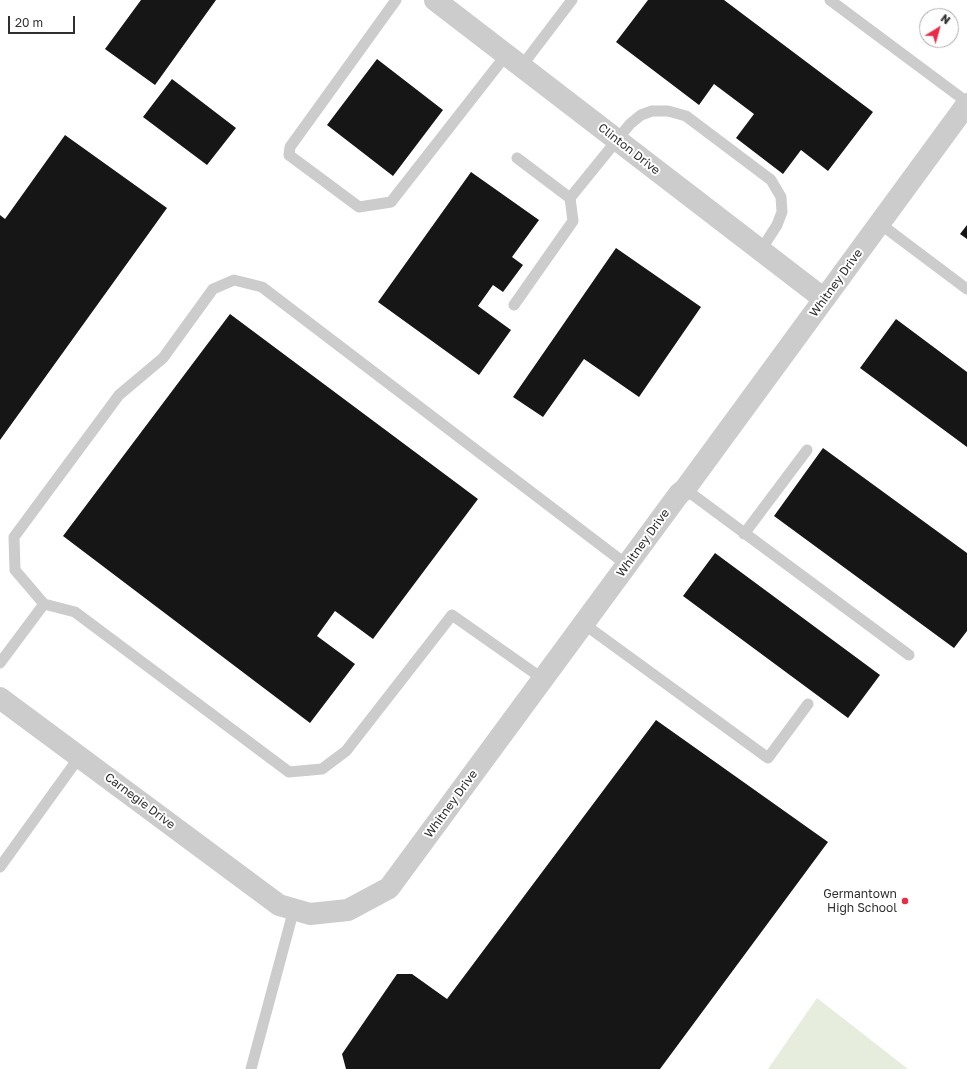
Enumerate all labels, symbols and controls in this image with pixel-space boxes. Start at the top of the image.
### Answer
scale bar [10,8,77,34]
north arrow [919,8,959,48]
text: N [939,11,953,27]
text: 20 m [15,15,43,30]
street label: Clinton Drive [595,120,663,178]
street label: Whitney Drive [807,246,865,320]
street label: Whitney Drive [614,506,672,580]
street label: Whitney Drive [422,767,480,841]
street label: Carnegie Drive [102,770,178,832]
place label: Germantown High School [823,887,897,915]
marker: Germantown High School [900,896,910,906]

